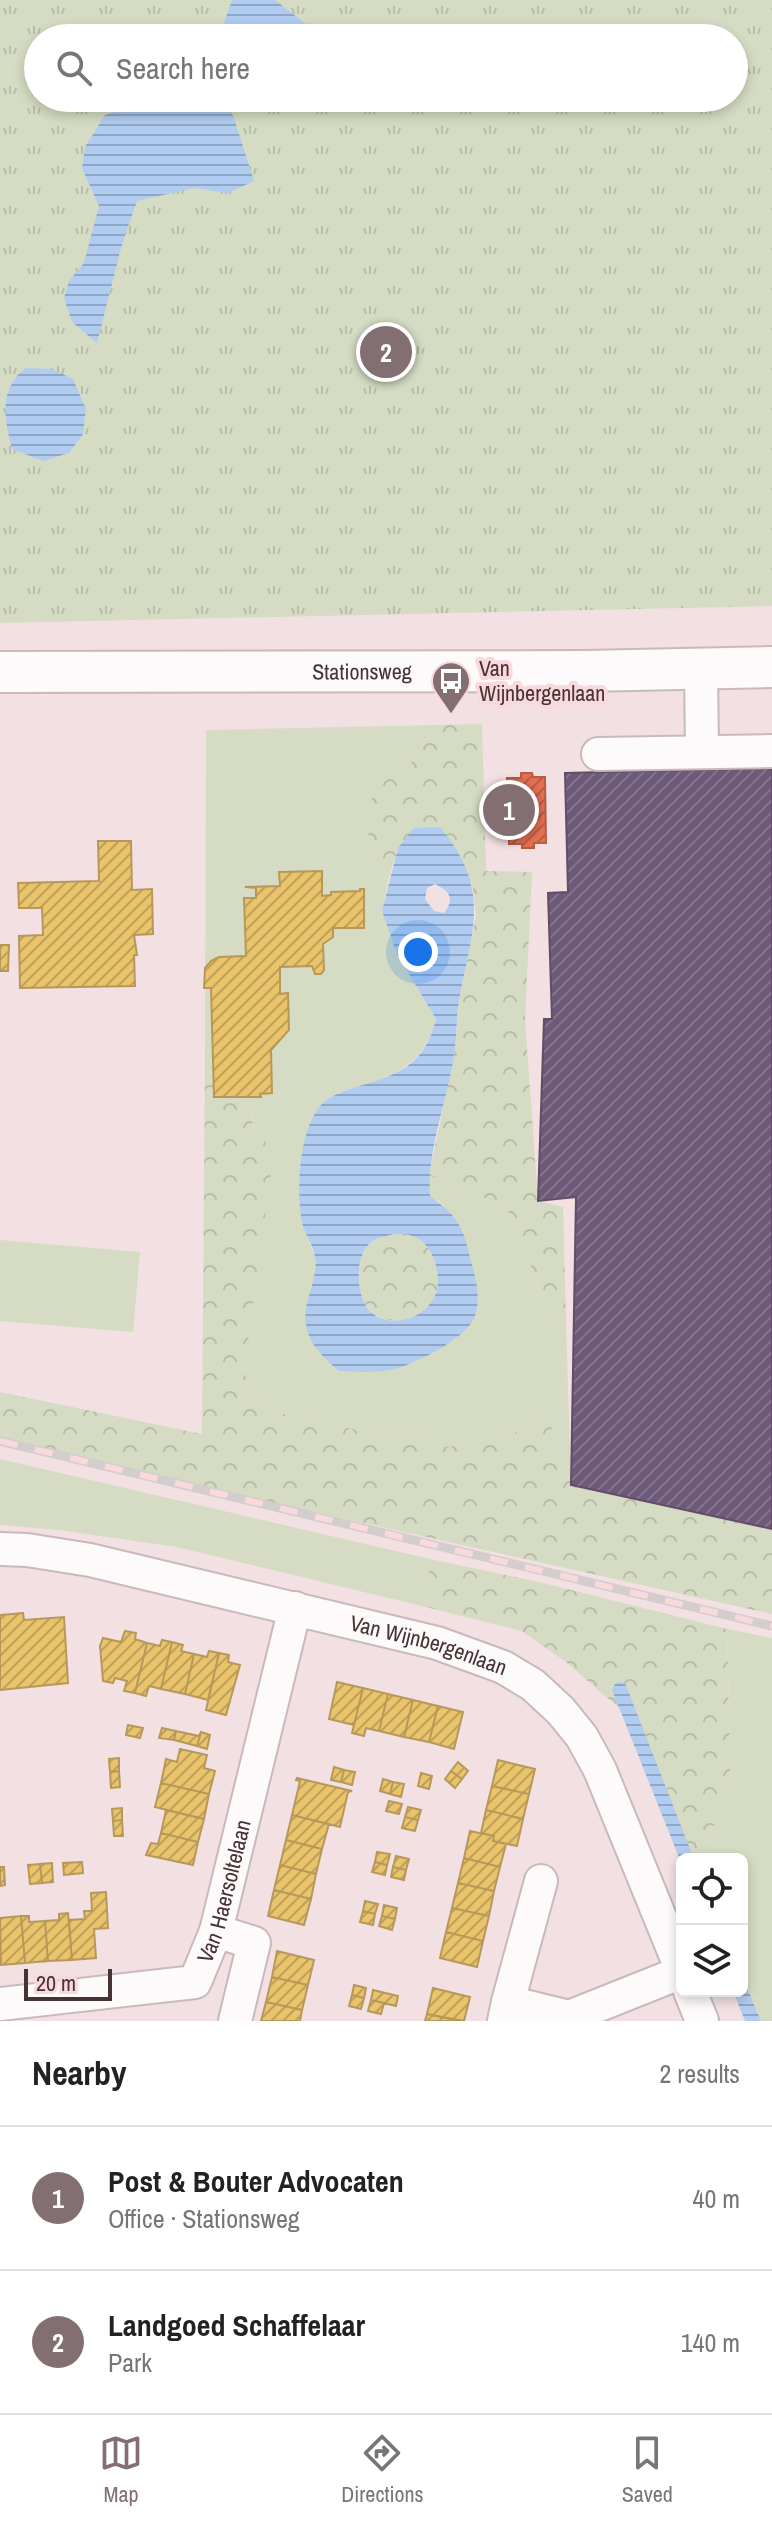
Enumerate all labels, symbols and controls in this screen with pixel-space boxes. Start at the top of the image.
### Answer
search box [24,24,748,112]
icon: search [52,46,96,90]
text: Search here [116,48,250,88]
pin: 2 [360,322,412,382]
place label: Van Wijnbergenlaan [479,653,605,708]
street label: Stationsweg [312,656,412,686]
bus stop icon: Van Wijnbergenlaan [430,660,472,715]
pin: 1 [483,780,535,840]
your location [398,932,438,972]
street label: Van Wijnbergenlaan [347,1608,511,1682]
street label: Van Haersoltelaan [190,1816,258,1967]
map controls [676,1853,748,1997]
button: locate [676,1853,748,1925]
button: layers [676,1925,748,1997]
scale bar [24,1965,112,2001]
text: 20 m [36,1968,76,1998]
text: Nearby [32,2050,127,2096]
text: 2 results [659,2056,740,2091]
text: Post & Bouter Advocaten [108,2161,404,2201]
text: 1 [52,2181,64,2216]
text: 40 m [693,2181,740,2216]
text: Office · Stationsweg [108,2201,300,2236]
text: Landgoed Schaffelaar [108,2305,365,2345]
text: 2 [52,2325,64,2360]
text: 140 m [681,2325,740,2360]
text: Park [108,2345,152,2380]
tab: Map [99,2431,143,2509]
tab: Directions [341,2431,424,2509]
tab: Saved [622,2431,673,2509]

